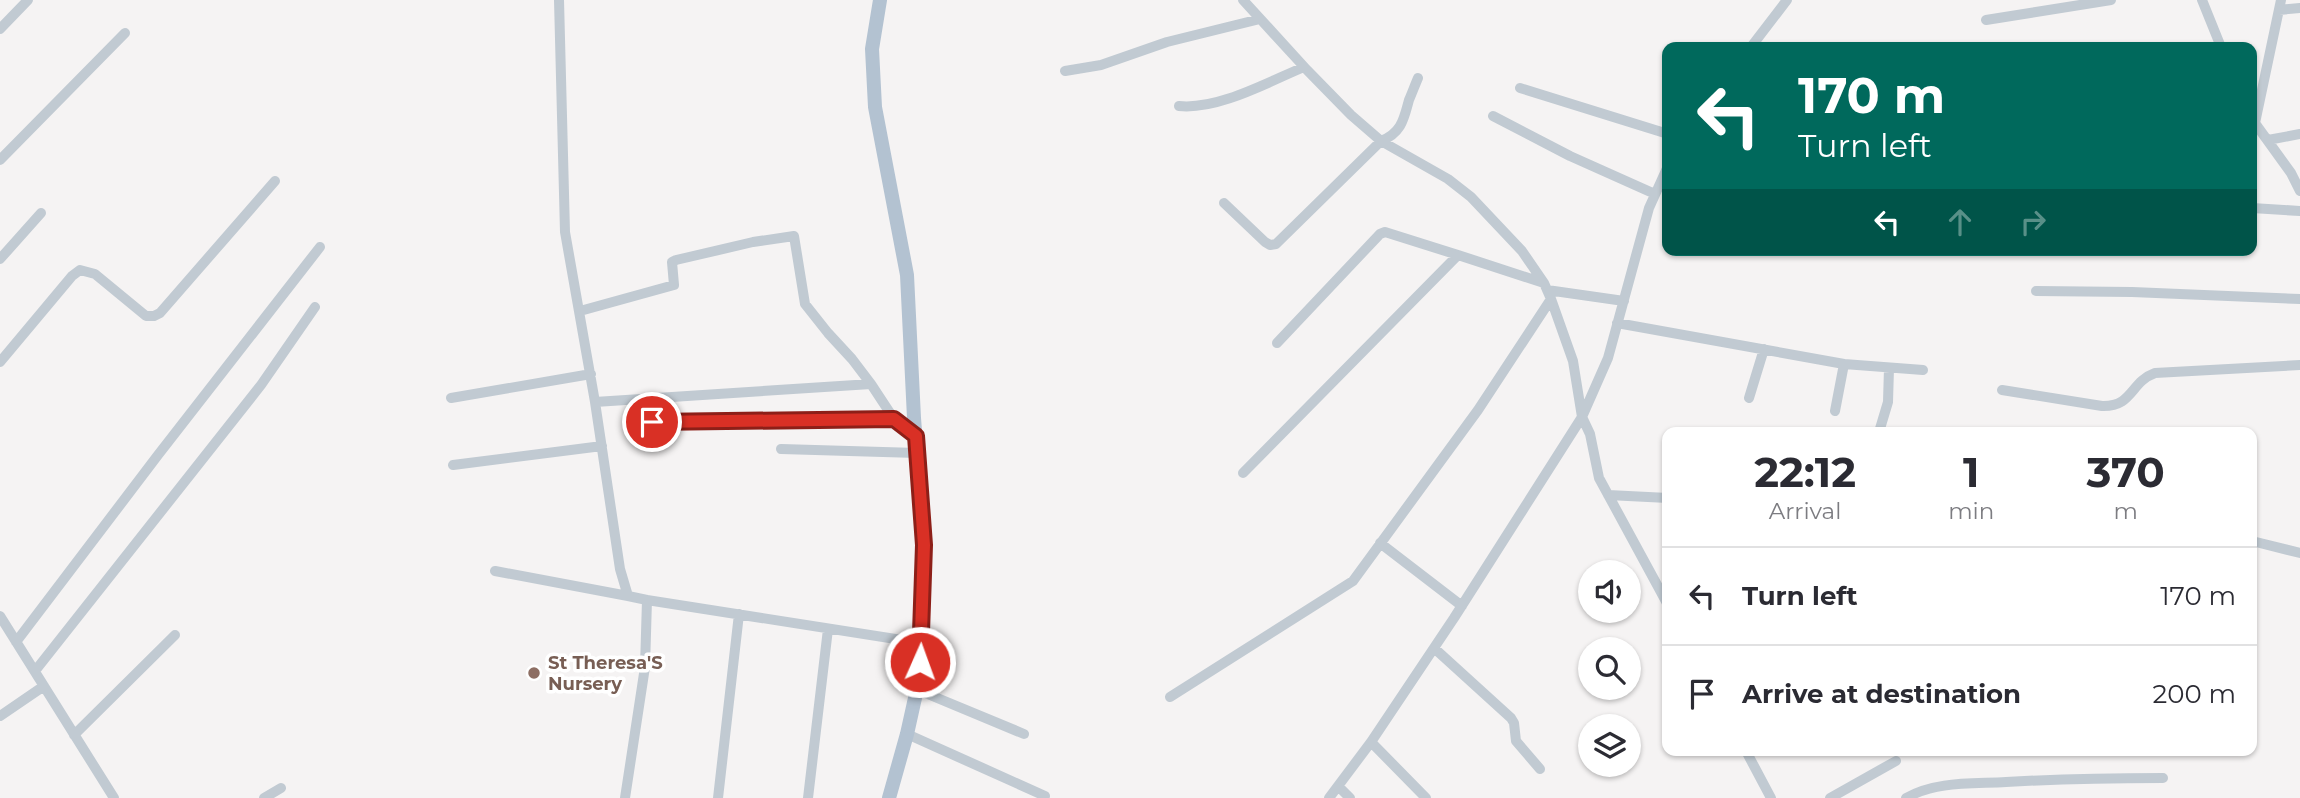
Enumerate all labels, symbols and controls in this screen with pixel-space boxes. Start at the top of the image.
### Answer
text: 170 m [1798,66,1945,125]
icon: left [1683,70,1774,161]
text: Turn left [1798,126,1932,165]
icon: left [1868,203,1906,241]
icon: ahead [1941,203,1979,241]
icon: right [2014,203,2052,241]
pin [622,392,682,452]
icon: arrive [633,403,671,441]
text: 22:12 [1754,446,1856,498]
text: 1 [1963,446,1980,498]
text: 370 [2087,446,2165,498]
text: Arrival [1769,497,1841,525]
text: min [1948,497,1994,525]
text: m [2113,497,2138,525]
map controls [1578,560,1641,777]
button: sound [1578,560,1641,623]
icon: left [1683,577,1721,615]
text: Turn left [1742,580,1858,612]
text: 170 m [2160,580,2236,612]
position arrow [883,625,957,699]
button: search [1578,637,1641,700]
place label: St Theresa'S Nursery [548,652,663,695]
marker: St Theresa'S Nursery [526,665,542,681]
icon: arrive [1683,675,1721,713]
text: Arrive at destination [1742,678,2021,710]
text: 200 m [2152,678,2236,710]
button: layers [1578,714,1641,777]

